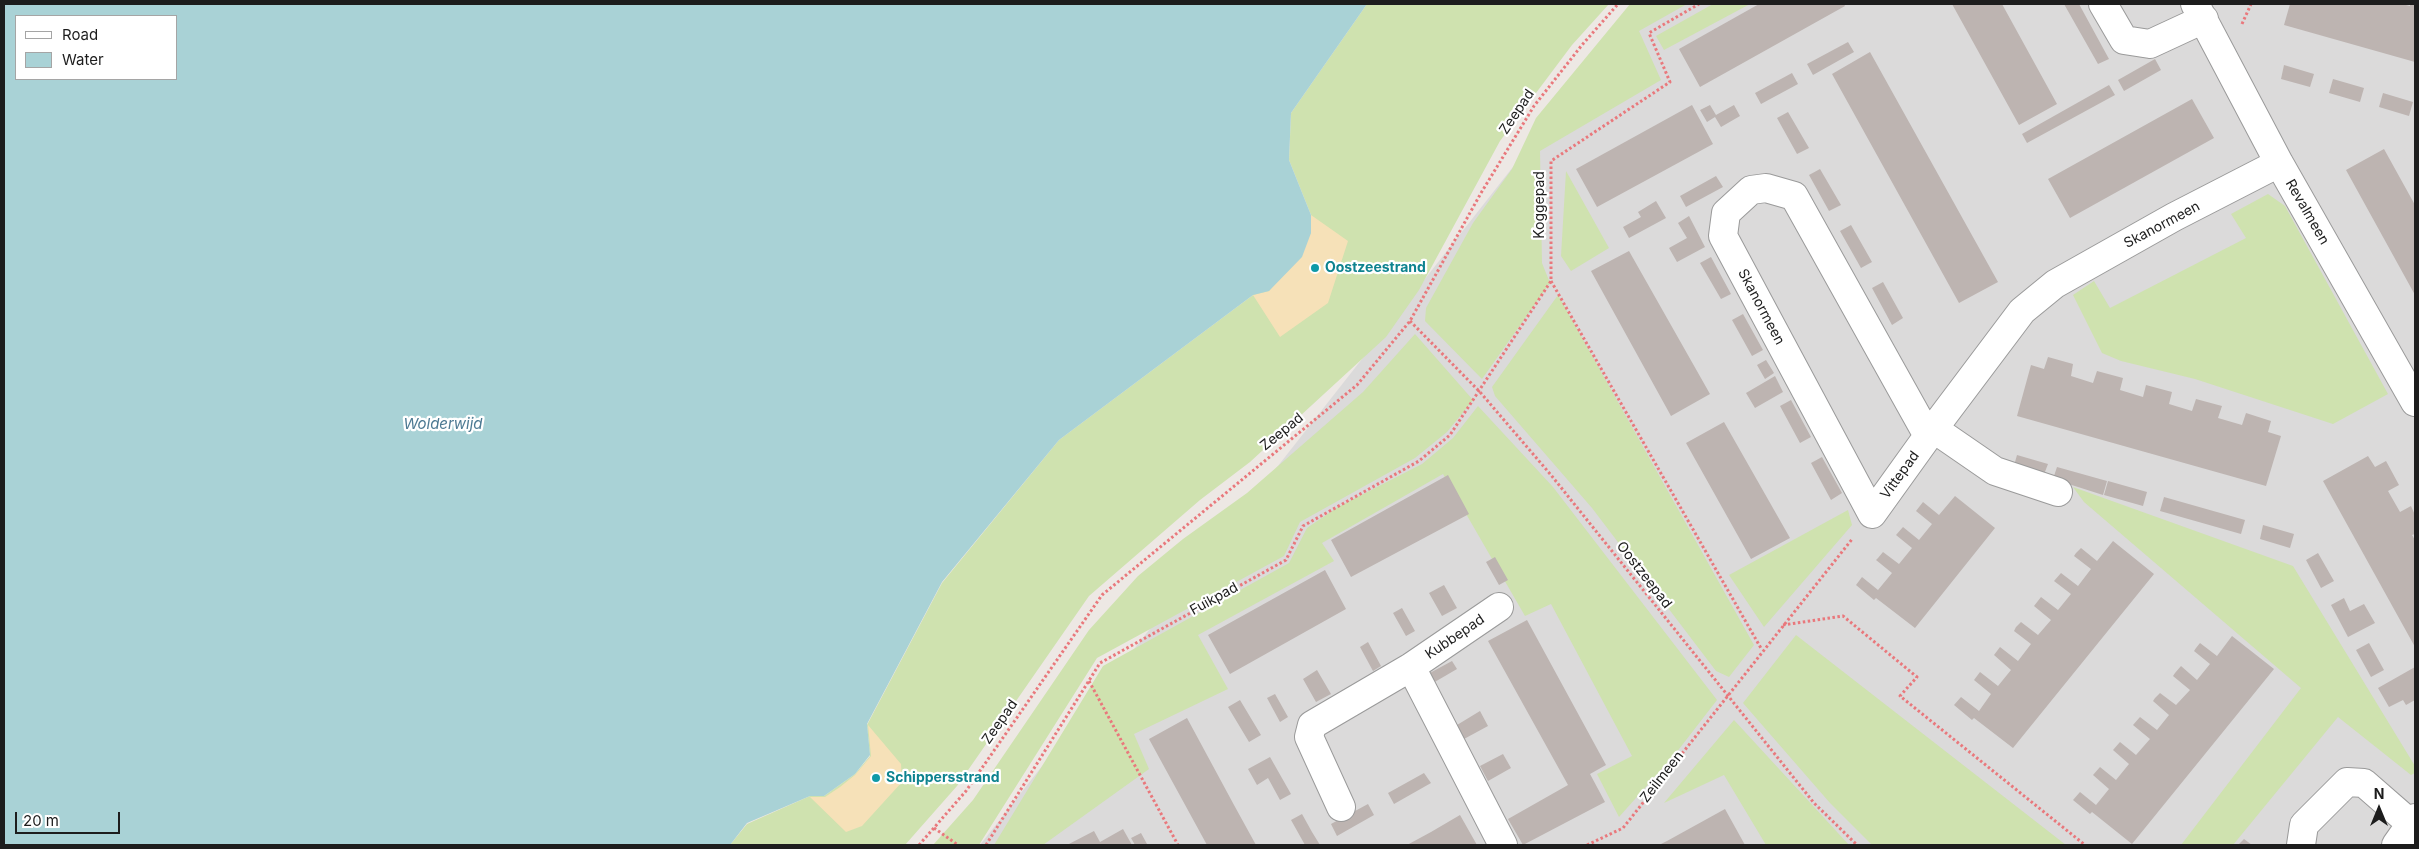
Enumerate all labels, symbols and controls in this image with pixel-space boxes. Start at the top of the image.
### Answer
legend [15,15,178,80]
text: Road [62,25,98,44]
text: Water [62,50,104,69]
street label: Zeepad [1496,86,1538,138]
street label: Koggepad [1532,171,1548,239]
street label: Revalmeen [2282,176,2332,248]
street label: Skanormeen [2121,198,2203,252]
place label: Oostzeestrand [1325,260,1426,276]
marker: Oostzeestrand [1309,262,1321,274]
street label: Skanormeen [1734,266,1788,348]
street label: Zeepad [1257,410,1307,454]
water label: Wolderwijd [404,415,482,433]
street label: Vittepad [1877,448,1923,502]
street label: Oostzeepad [1613,538,1675,612]
street label: Fuikpad [1187,579,1241,619]
street label: Kubbepad [1422,611,1488,663]
street label: Zeepad [979,697,1021,747]
street label: Zeilmeen [1637,748,1687,806]
place label: Schippersstrand [886,770,1000,786]
marker: Schippersstrand [870,772,882,784]
north arrow [2354,784,2404,834]
text: N [2374,785,2384,802]
scale bar [18,802,122,834]
text: 20 m [23,811,59,830]

